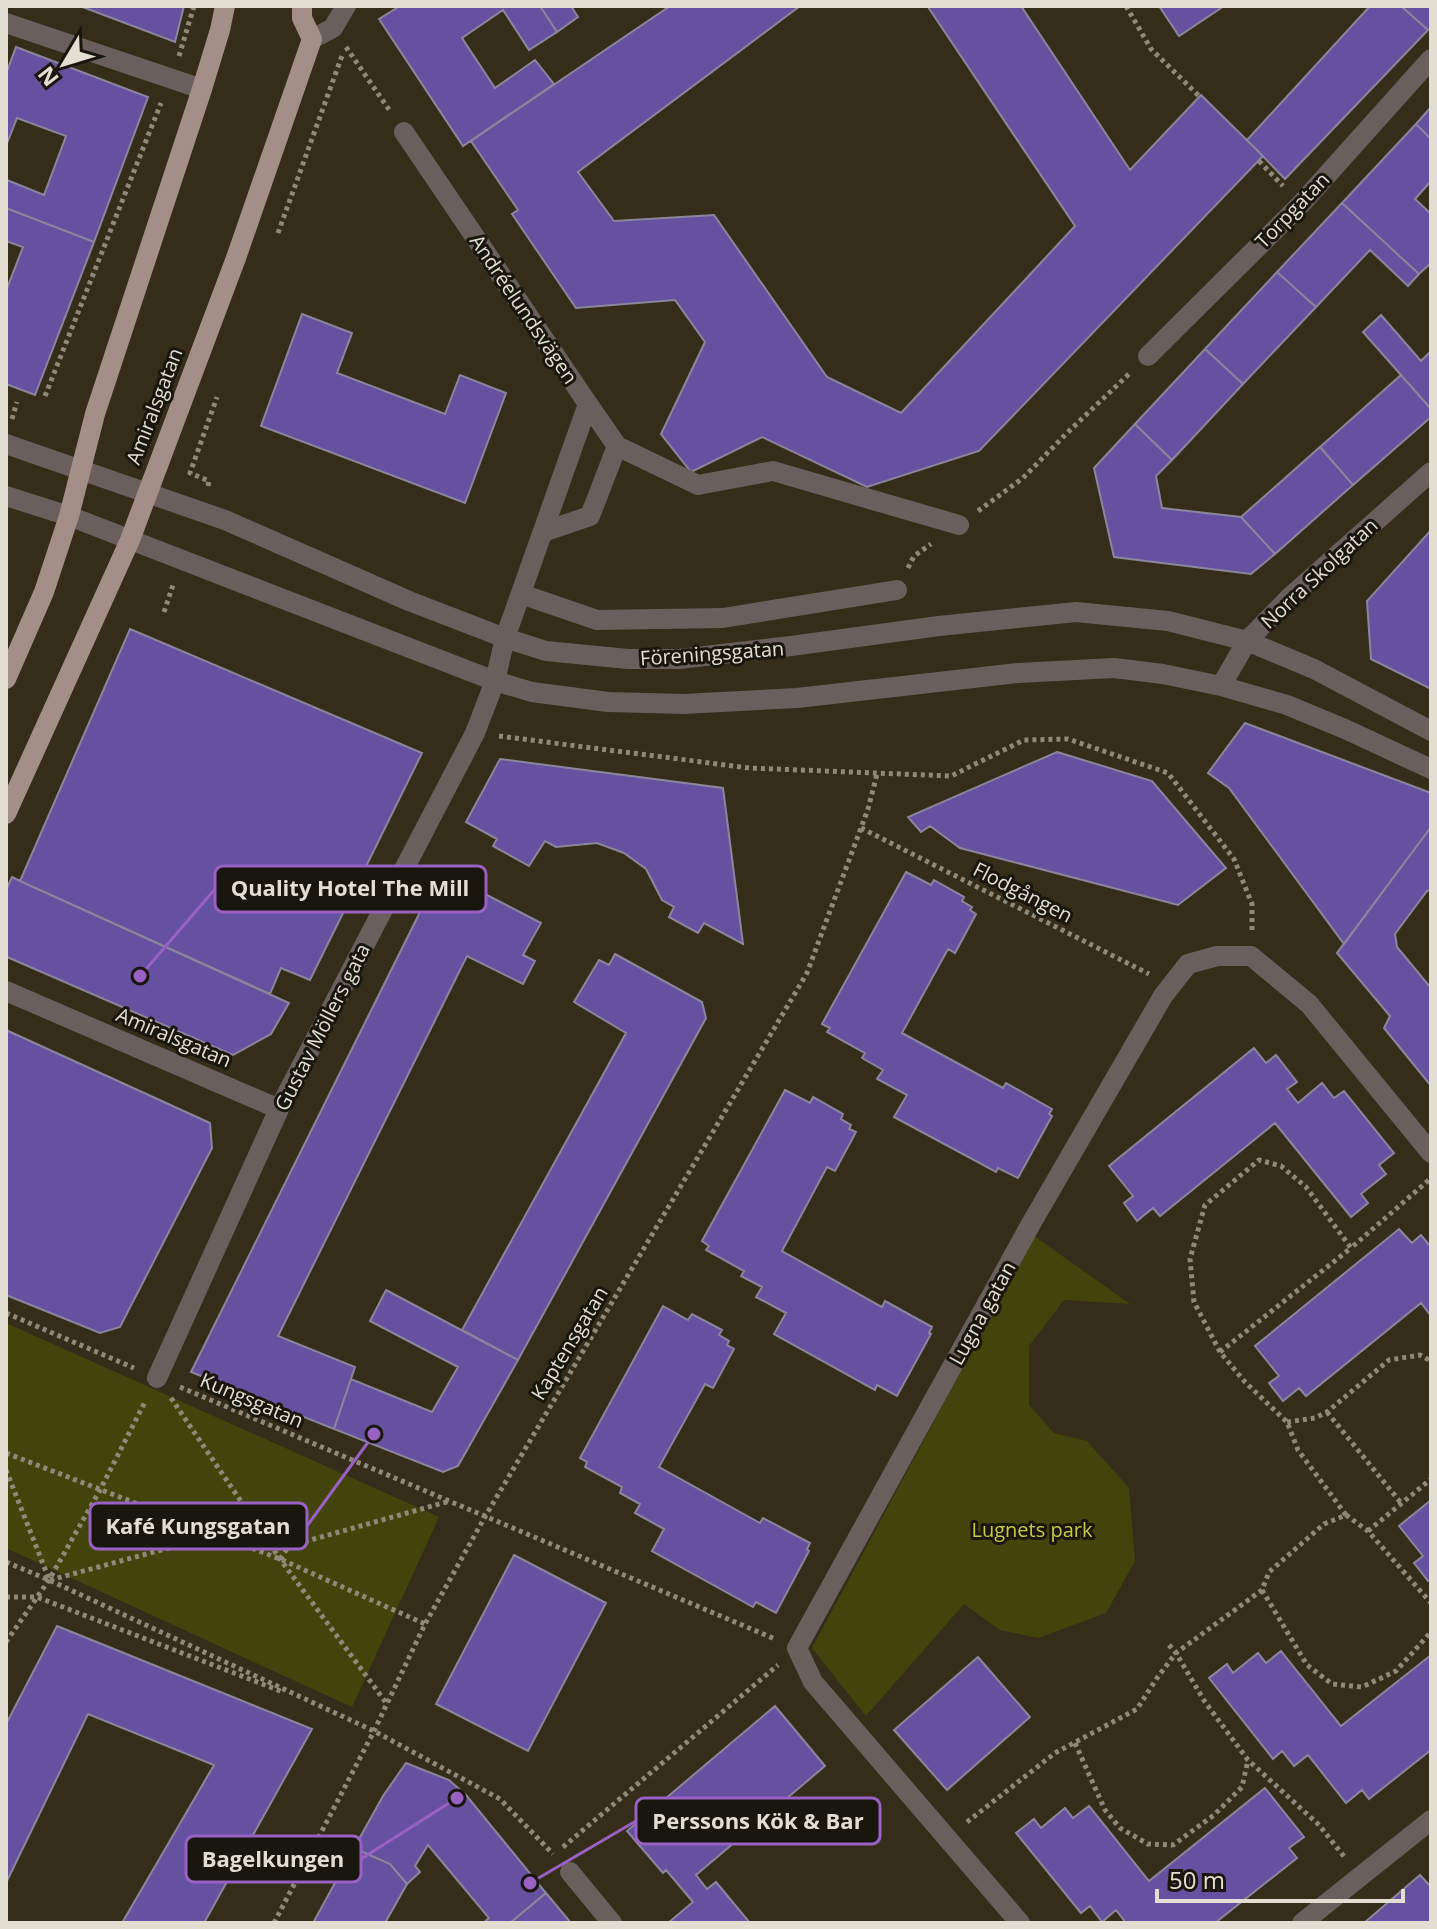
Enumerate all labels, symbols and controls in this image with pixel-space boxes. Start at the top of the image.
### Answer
north arrow [24,24,104,104]
text: N [30,61,65,93]
street label: Torpgatan [1249,166,1335,254]
street label: Andréelundsvägen [464,229,584,389]
street label: Amiralsgatan [119,344,189,468]
street label: Norra Skolgatan [1255,512,1383,634]
street label: Föreningsgatan [639,635,785,671]
street label: Flodgången [969,855,1077,929]
callout: Quality Hotel The Mill [215,866,486,912]
text: Quality Hotel The Mill [231,872,469,902]
street label: Gustav Möllers gata [268,939,376,1115]
street label: Amiralsgatan [112,1001,236,1073]
street label: Lugna gatan [942,1256,1022,1370]
street label: Kaptensgatan [524,1281,614,1405]
street label: Kungsgatan [196,1366,308,1434]
callout: Kafé Kungsgatan [90,1503,307,1549]
text: Kafé Kungsgatan [105,1510,291,1540]
park label: Lugnets park [972,1516,1093,1543]
callout: Perssons Kök & Bar [636,1798,880,1844]
text: Perssons Kök & Bar [652,1805,864,1835]
callout: Bagelkungen [186,1836,361,1882]
text: Bagelkungen [202,1843,344,1873]
scale bar [1157,1853,1403,1903]
text: 50 m [1169,1863,1225,1896]

